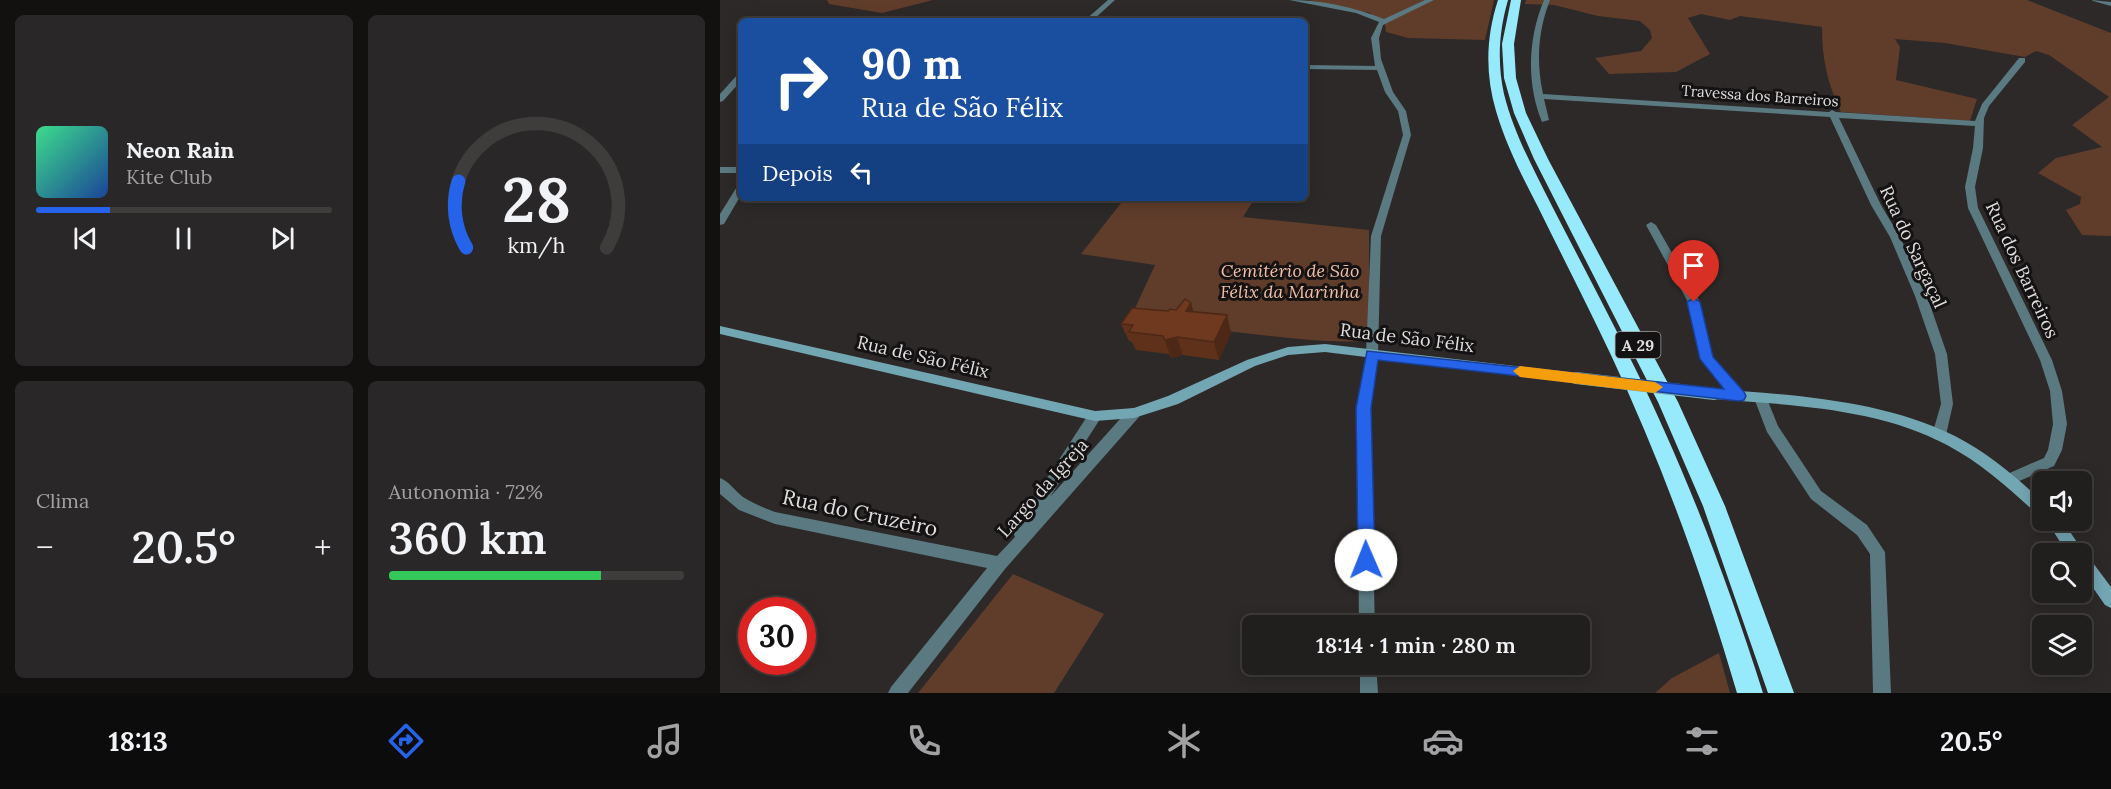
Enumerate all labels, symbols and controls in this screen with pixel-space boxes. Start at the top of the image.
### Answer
text: 90 m [861,37,962,91]
icon: right [762,42,840,120]
street label: Travessa dos Barreiros [1681,81,1839,110]
text: Rua de São Félix [861,90,1063,124]
text: Neon Rain [126,136,234,164]
icon: left [845,156,878,189]
text: 28 [502,159,571,239]
text: Depois [762,159,833,187]
text: Kite Club [126,164,212,189]
street label: Rua do Sargaçal [1875,182,1952,312]
street label: Rua dos Barreiros [1981,198,2064,342]
icon: previous [69,222,102,255]
icon: pause [167,222,200,255]
icon: next [266,222,299,255]
text: km/h [507,231,565,259]
pin [1668,240,1719,302]
icon: arrive [1677,249,1710,282]
park label: Cemitério de São Félix da Marinha [1220,259,1360,303]
street label: Rua de São Félix [1339,318,1476,357]
street label: Rua de São Félix [855,330,992,383]
road number: A 29 [1616,332,1660,358]
street label: Largo da Igreja [992,434,1093,542]
map controls [2032,471,2092,675]
button: sound [2032,471,2092,531]
text: Autonomia · 72% [389,479,543,504]
street label: Rua do Cruzeiro [780,483,940,542]
text: Clima [36,488,89,513]
text: 360 km [389,509,547,566]
text: 20.5° [132,518,236,575]
text: − [36,526,54,568]
text: + [314,526,332,568]
position arrow [1334,528,1398,592]
button: search [2032,543,2092,603]
speed limit sign: 30 [738,597,816,675]
button: layers [2032,615,2092,675]
text: 18:14 · 1 min · 280 m [1316,631,1516,659]
icon: directions [385,720,427,762]
icon: music [644,720,686,762]
icon: phone [903,720,945,762]
icon: climate [1163,720,1205,762]
icon: car [1422,720,1464,762]
icon: filters [1681,720,1723,762]
text: 18:13 [109,724,168,758]
text: 20.5° [1940,724,2002,758]

